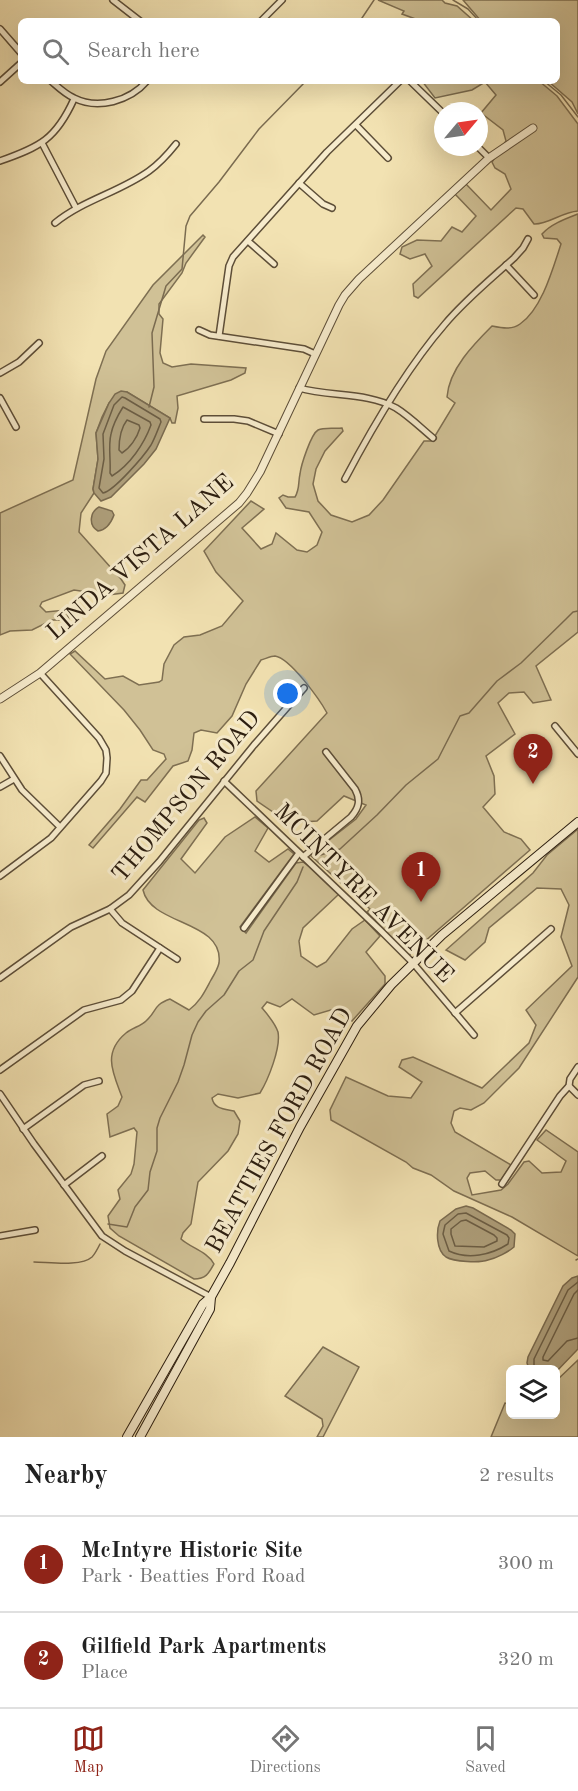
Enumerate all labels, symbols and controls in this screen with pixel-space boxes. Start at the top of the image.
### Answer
search box [18,18,560,84]
icon: search [39,35,72,68]
text: Search here [87,40,200,62]
north arrow [434,102,488,156]
street label: LINDA VISTA LANE [43,471,239,645]
your location [273,679,302,708]
street label: THOMPSON ROAD [108,707,266,887]
pin: 2 [514,734,552,784]
street label: MCINTYRE AVENUE [269,800,457,988]
pin: 1 [402,852,440,902]
street label: BEATTIES FORD ROAD [202,1004,358,1258]
map controls [506,1365,560,1419]
button: layers [506,1365,560,1419]
text: Nearby [24,1463,108,1489]
text: 2 results [479,1466,554,1486]
text: McIntyre Historic Site [81,1540,303,1562]
text: 1 [38,1554,49,1574]
text: 300 m [498,1554,554,1574]
text: Park · Beatties Ford Road [81,1567,306,1587]
text: Gilfield Park Apartments [81,1636,326,1658]
text: 2 [38,1650,49,1670]
text: 320 m [498,1650,554,1670]
text: Place [81,1663,128,1683]
tab: Map [72,1722,105,1778]
tab: Directions [250,1722,321,1778]
tab: Saved [465,1722,506,1778]

